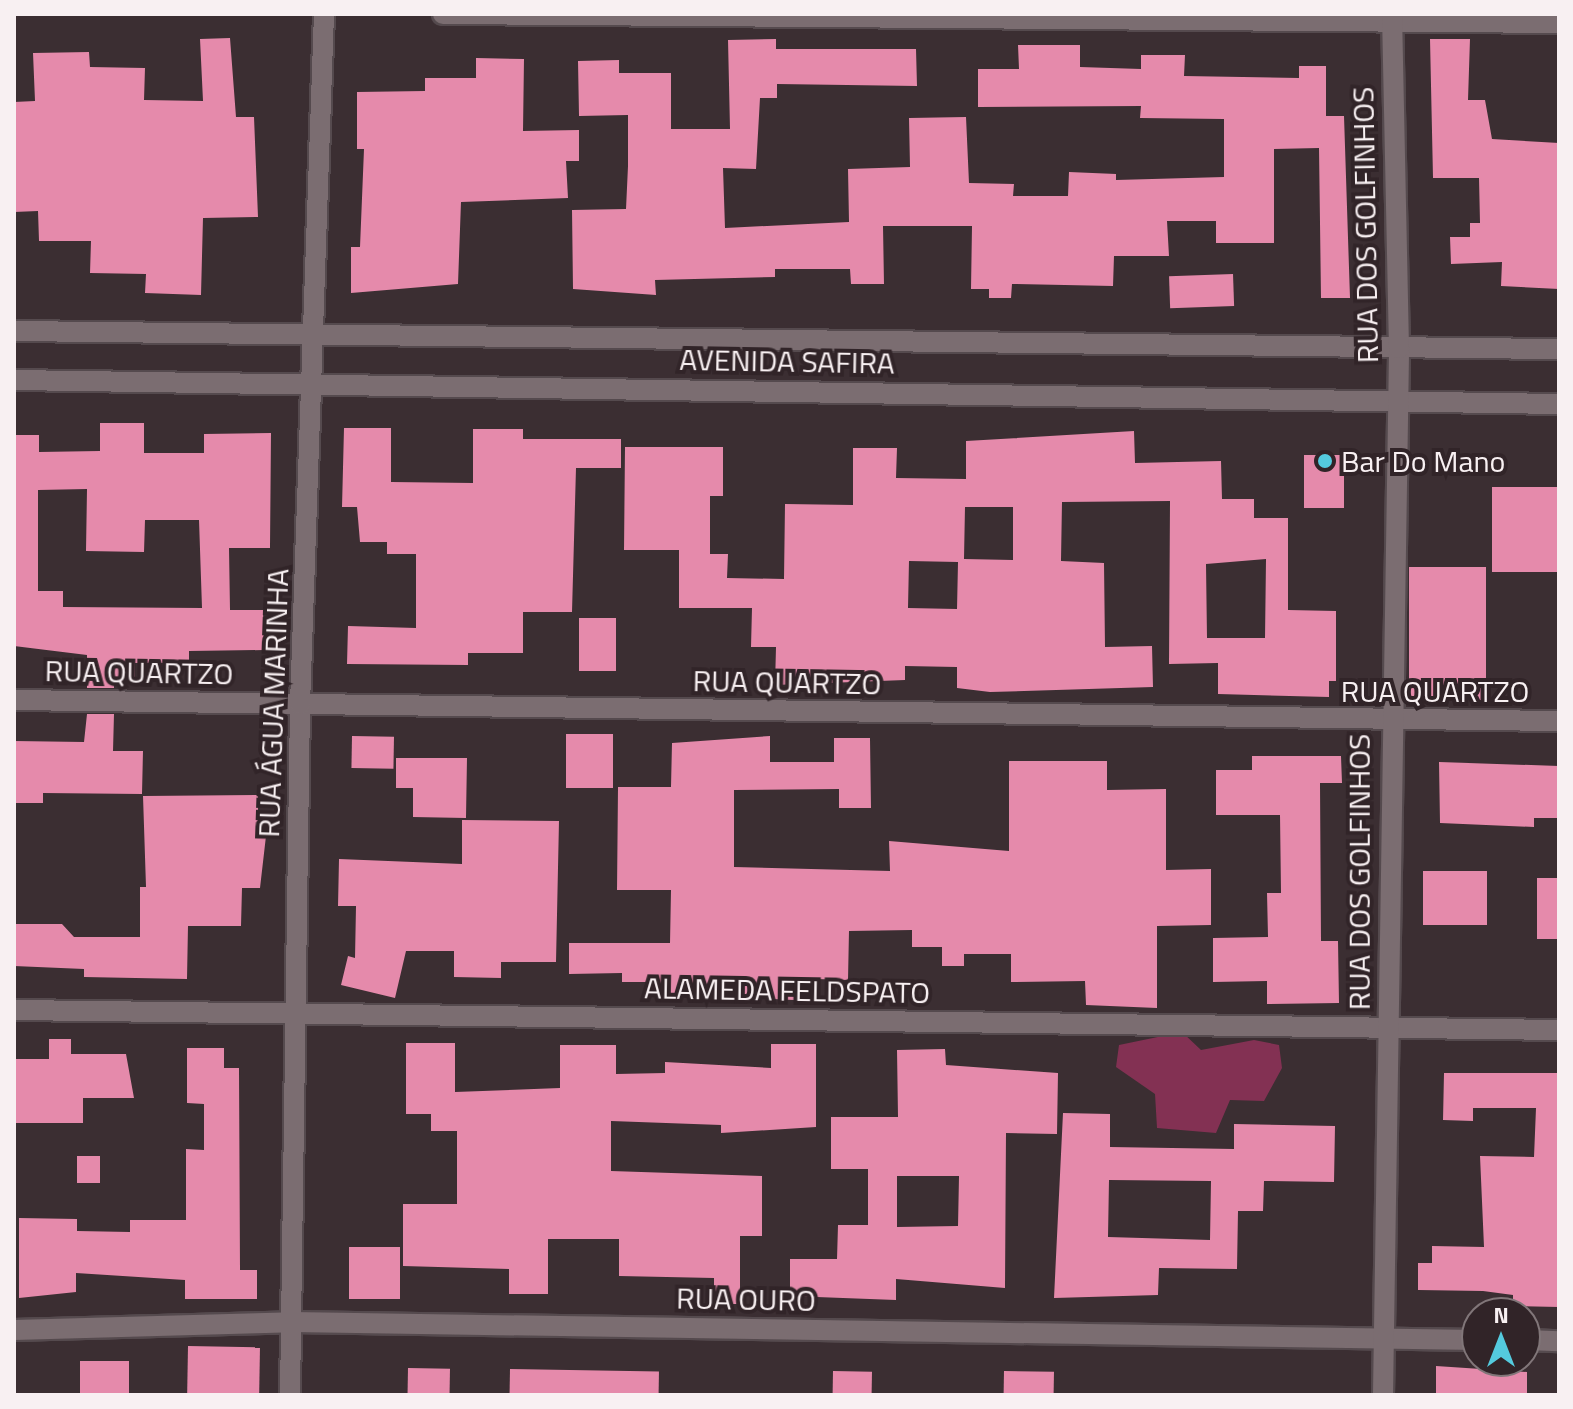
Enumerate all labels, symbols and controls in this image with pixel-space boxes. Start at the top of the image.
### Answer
street label: RUA DOS GOLFINHOS [1345,86,1385,364]
street label: AVENIDA SAFIRA [679,341,895,381]
place label: Bar Do Mano [1341,443,1505,479]
marker: Bar Do Mano [1316,452,1334,470]
street label: RUA ÁGUA MARINHA [250,568,296,838]
street label: RUA QUARTZO [44,652,234,692]
street label: RUA QUARTZO [692,662,882,702]
street label: RUA QUARTZO [1341,673,1529,709]
street label: RUA DOS GOLFINHOS [1341,734,1377,1010]
street label: ALAMEDA FELDSPATO [644,970,930,1010]
street label: RUA OURO [676,1280,816,1318]
north arrow [1461,1297,1541,1377]
text: N [1493,1298,1509,1332]

